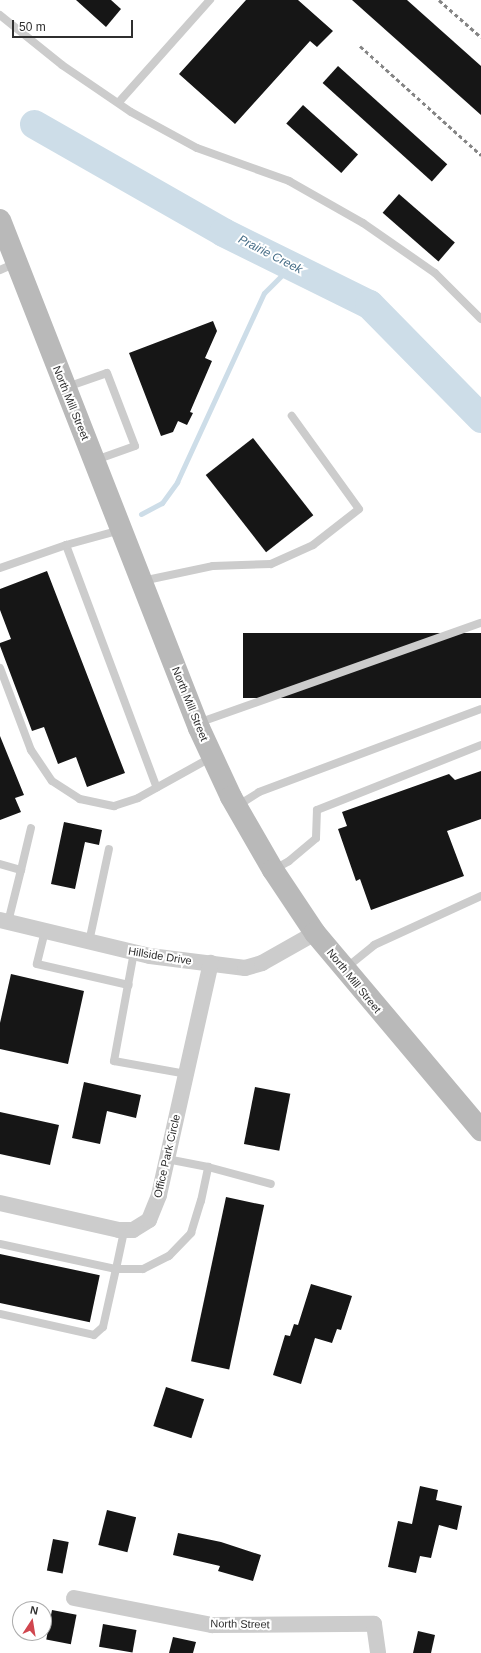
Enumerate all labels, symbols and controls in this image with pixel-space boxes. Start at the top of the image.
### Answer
scale bar [14,12,135,38]
text: 50 m [19,20,46,34]
water label: Prairie Creek [236,233,304,277]
street label: North Mill Street [50,364,92,442]
street label: North Mill Street [169,665,211,743]
street label: Hillside Drive [127,944,193,968]
street label: North Mill Street [324,946,384,1016]
street label: Office Park Circle [151,1113,183,1199]
north arrow [12,1601,52,1641]
text: N [29,1604,39,1617]
street label: North Street [210,1617,270,1631]

